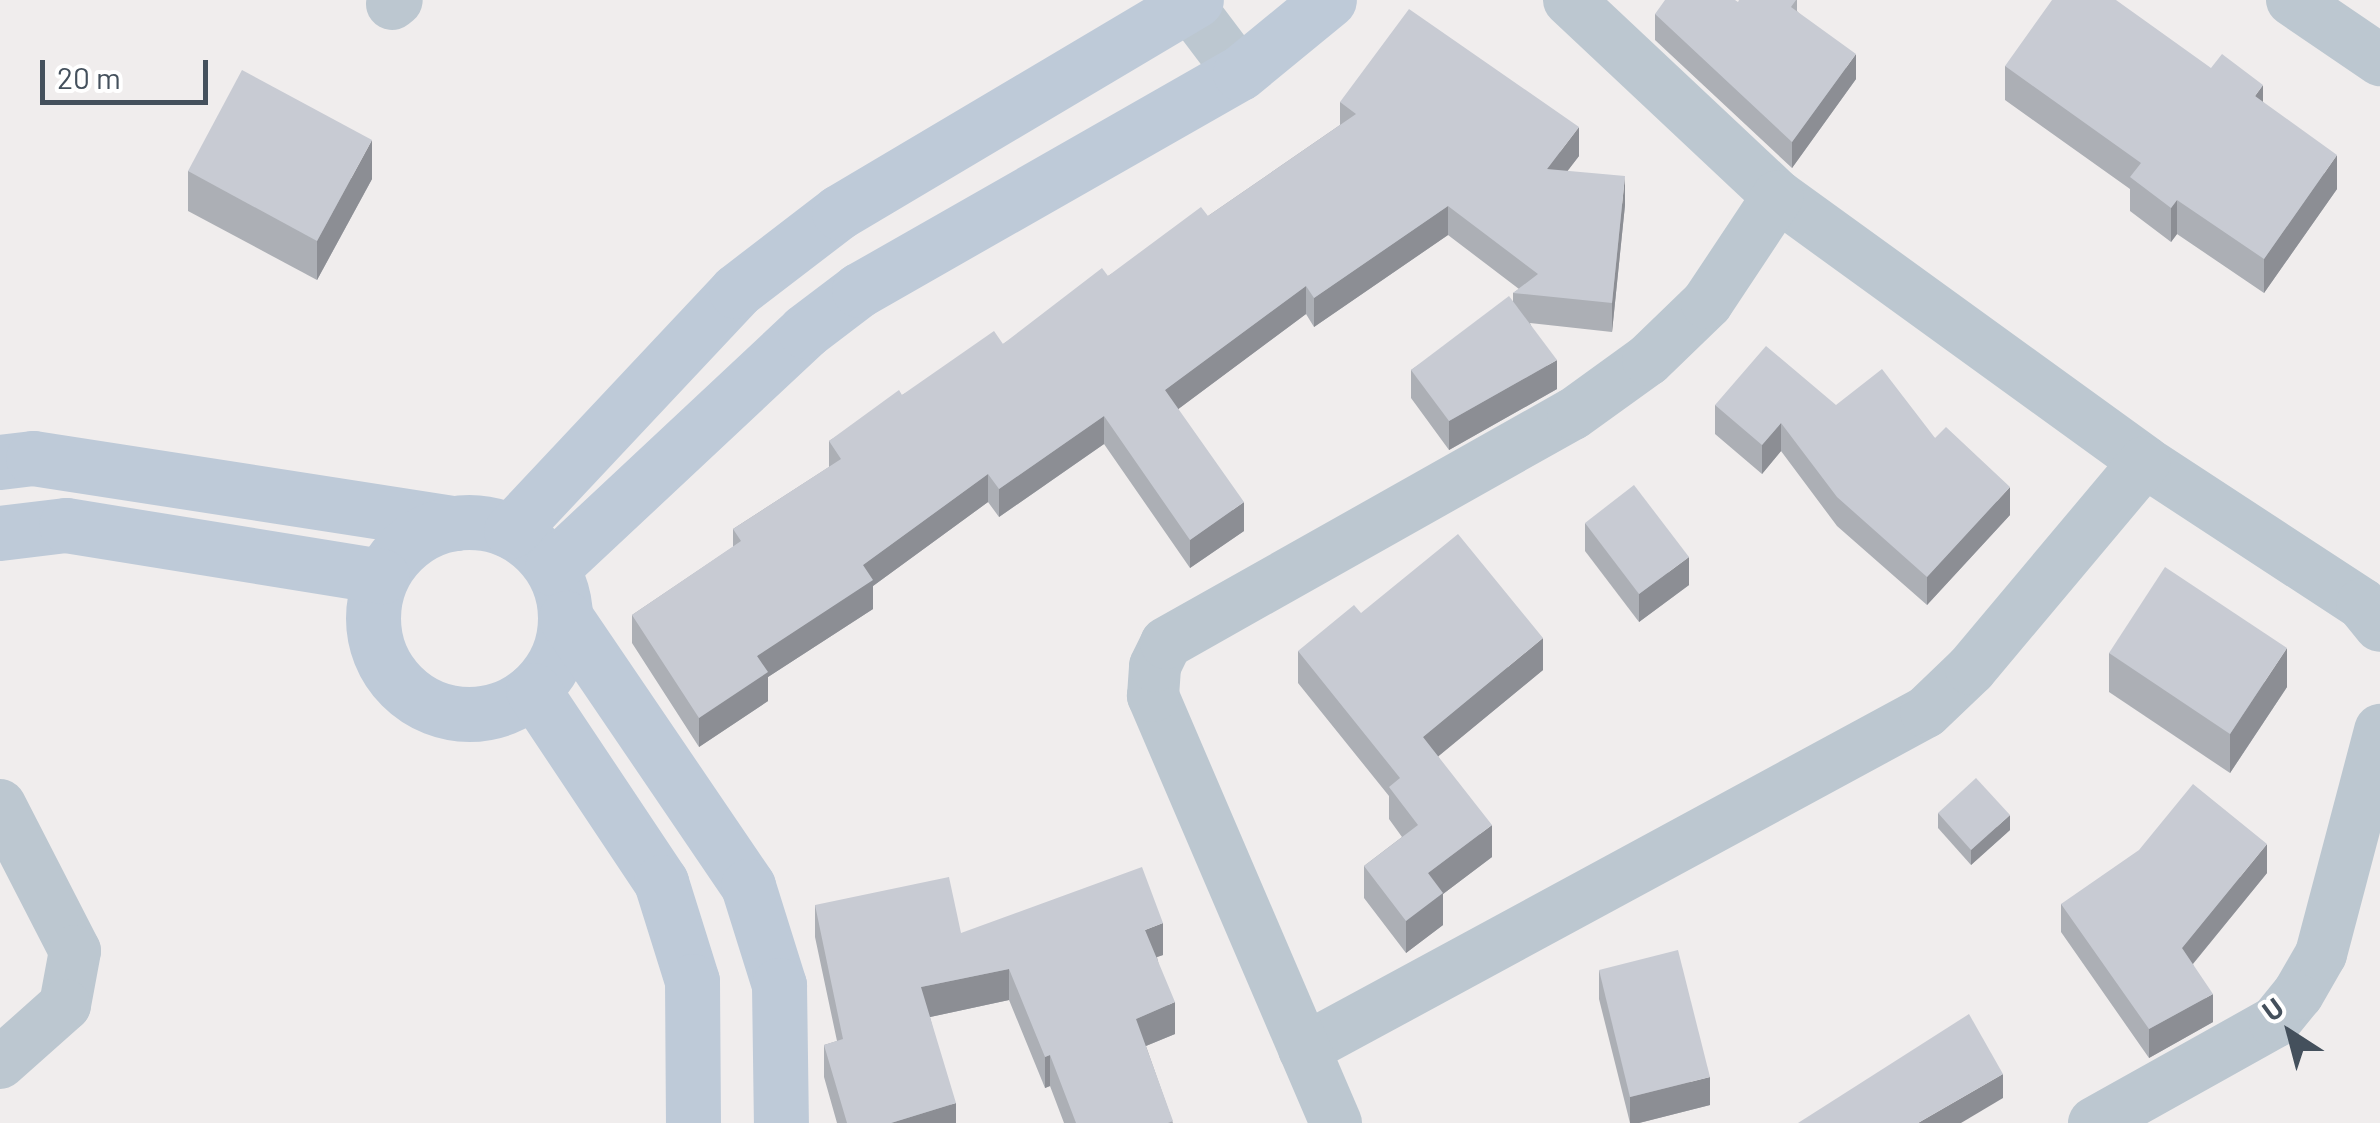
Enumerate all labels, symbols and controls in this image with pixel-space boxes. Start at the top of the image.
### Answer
scale bar [45,40,212,102]
text: 20 m [57,59,121,95]
north arrow [2240,983,2340,1083]
text: U [2255,990,2289,1028]

